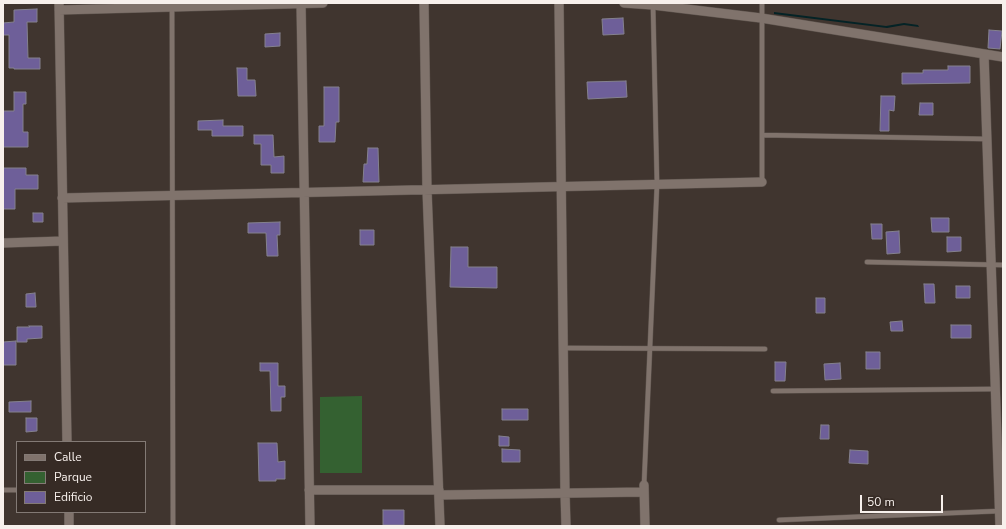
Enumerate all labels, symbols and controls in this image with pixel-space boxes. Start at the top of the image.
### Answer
legend [16,441,146,513]
text: Calle [54,449,82,465]
text: Parque [54,469,92,485]
scale bar [862,487,945,513]
text: Edificio [54,489,92,505]
text: 50 m [867,494,895,510]

